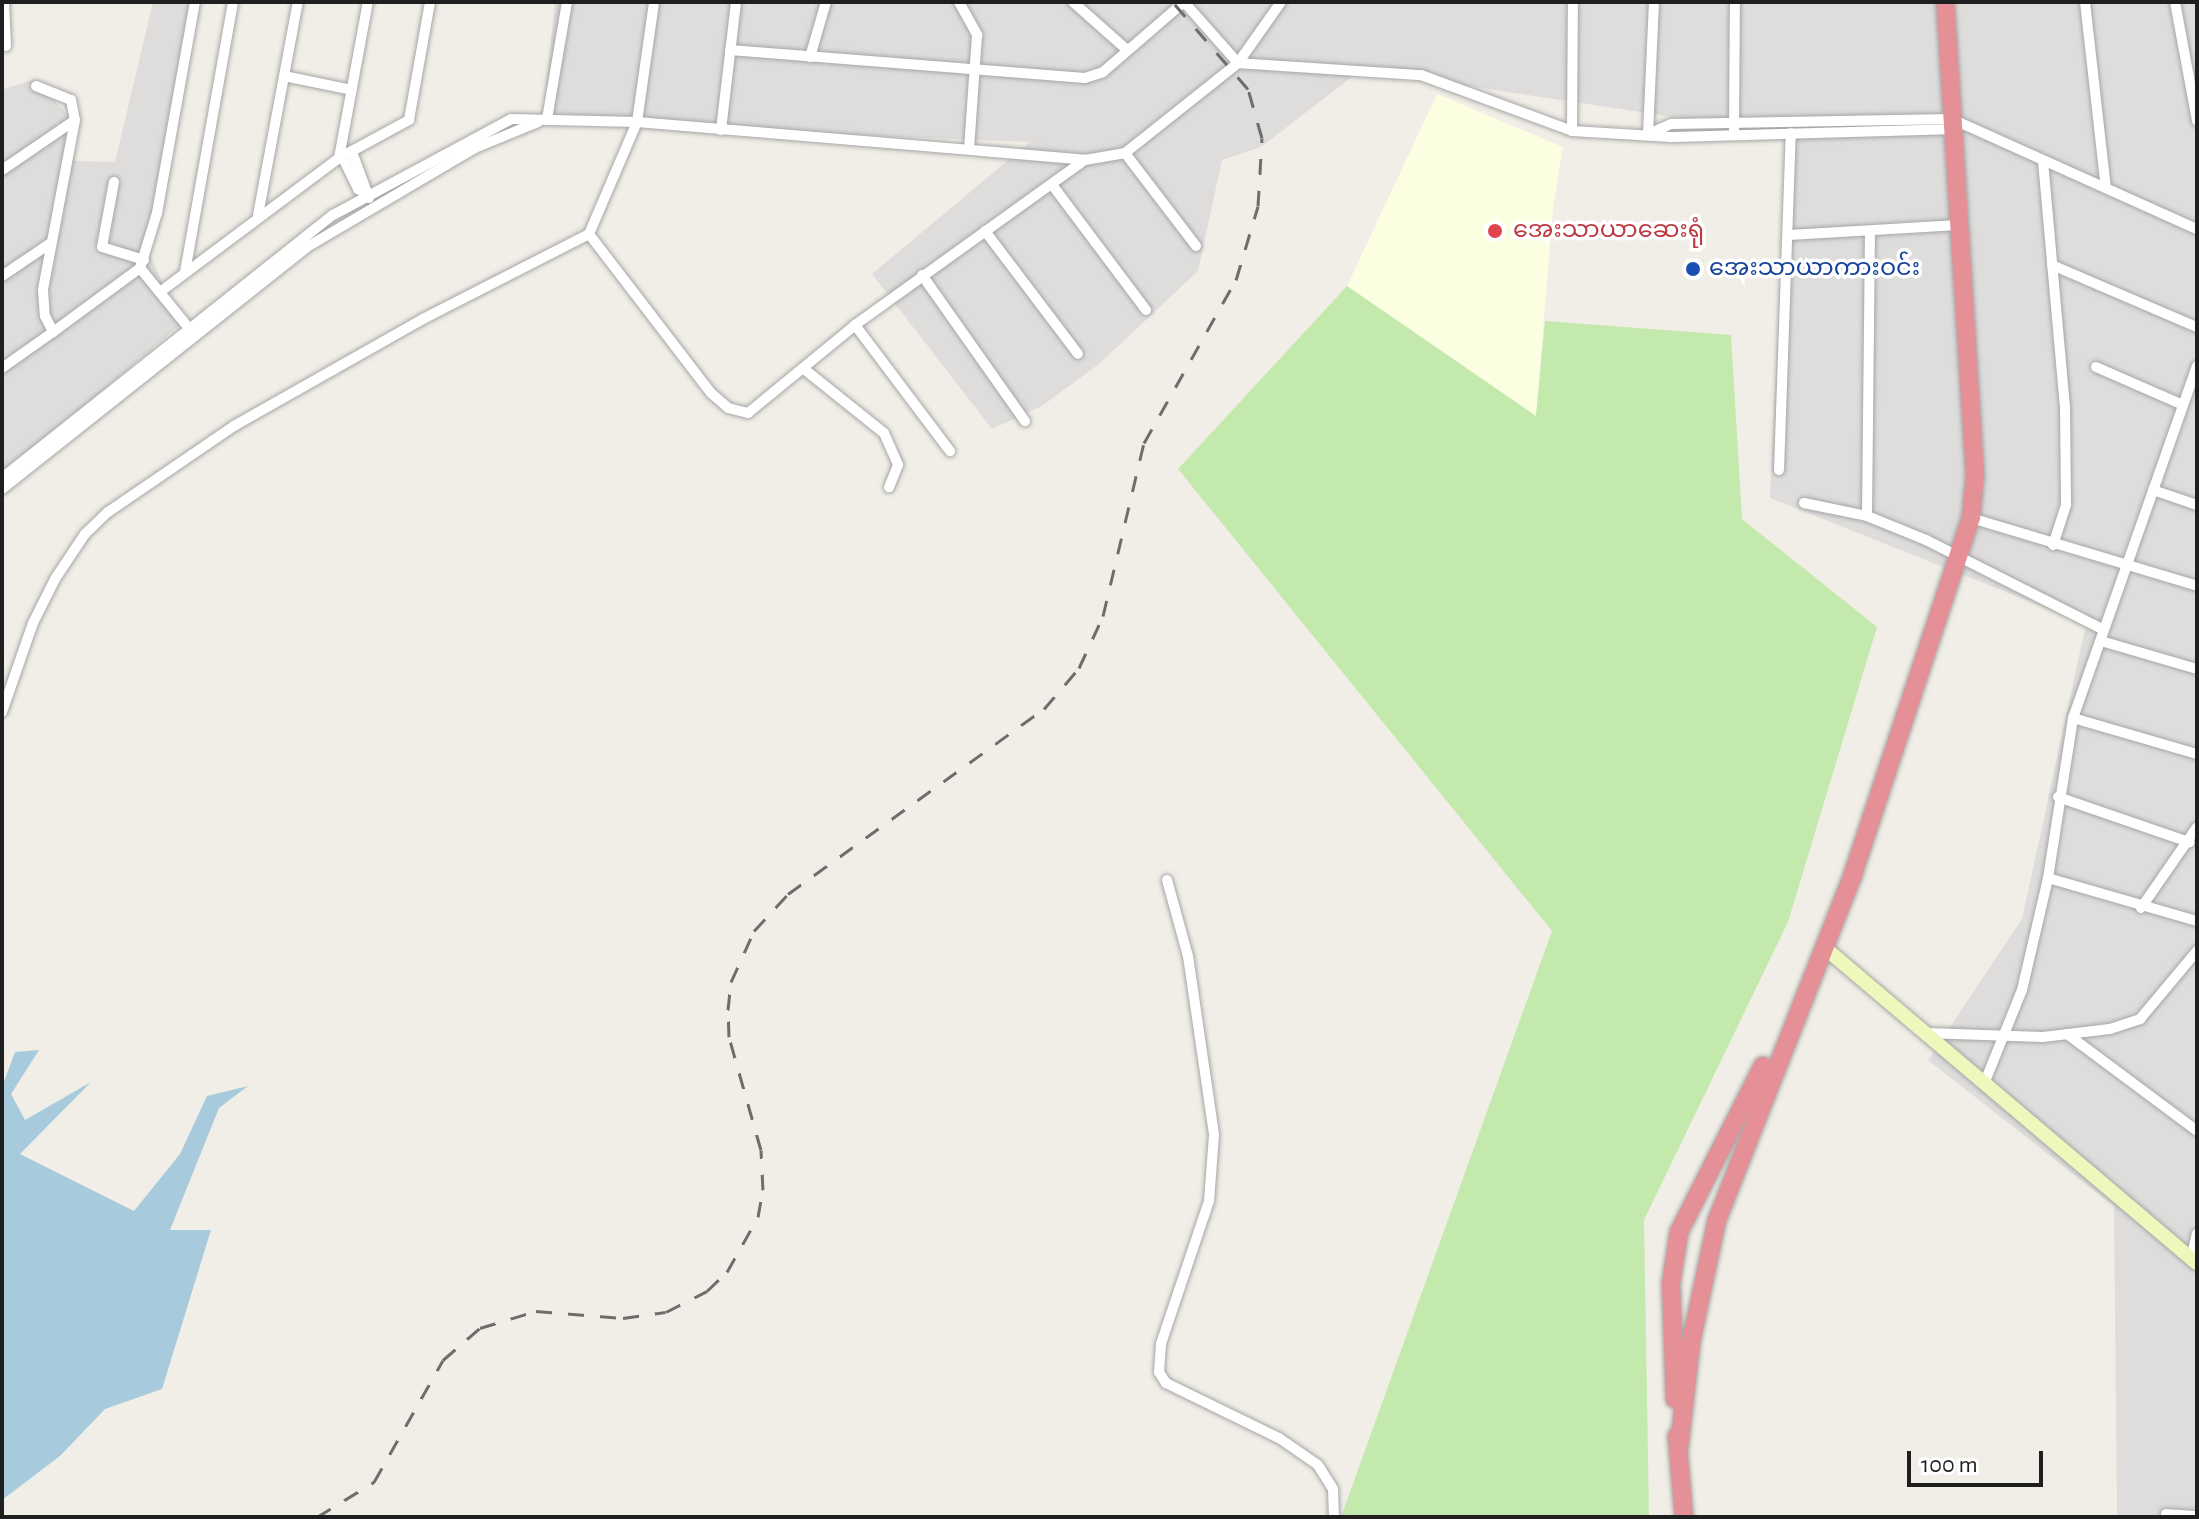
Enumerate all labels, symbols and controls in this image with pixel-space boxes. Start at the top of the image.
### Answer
place label: အေးသာယာဆေးရုံ [1513,217,1704,245]
marker: အေးသာယာဆေးရုံ [1484,220,1506,242]
place label: အေးသာယာကားဝင်း [1709,255,1920,283]
marker: အေးသာယာကားဝင်း [1684,260,1702,278]
scale bar [1911,1435,2047,1485]
text: 100 m [1921,1453,1978,1477]

